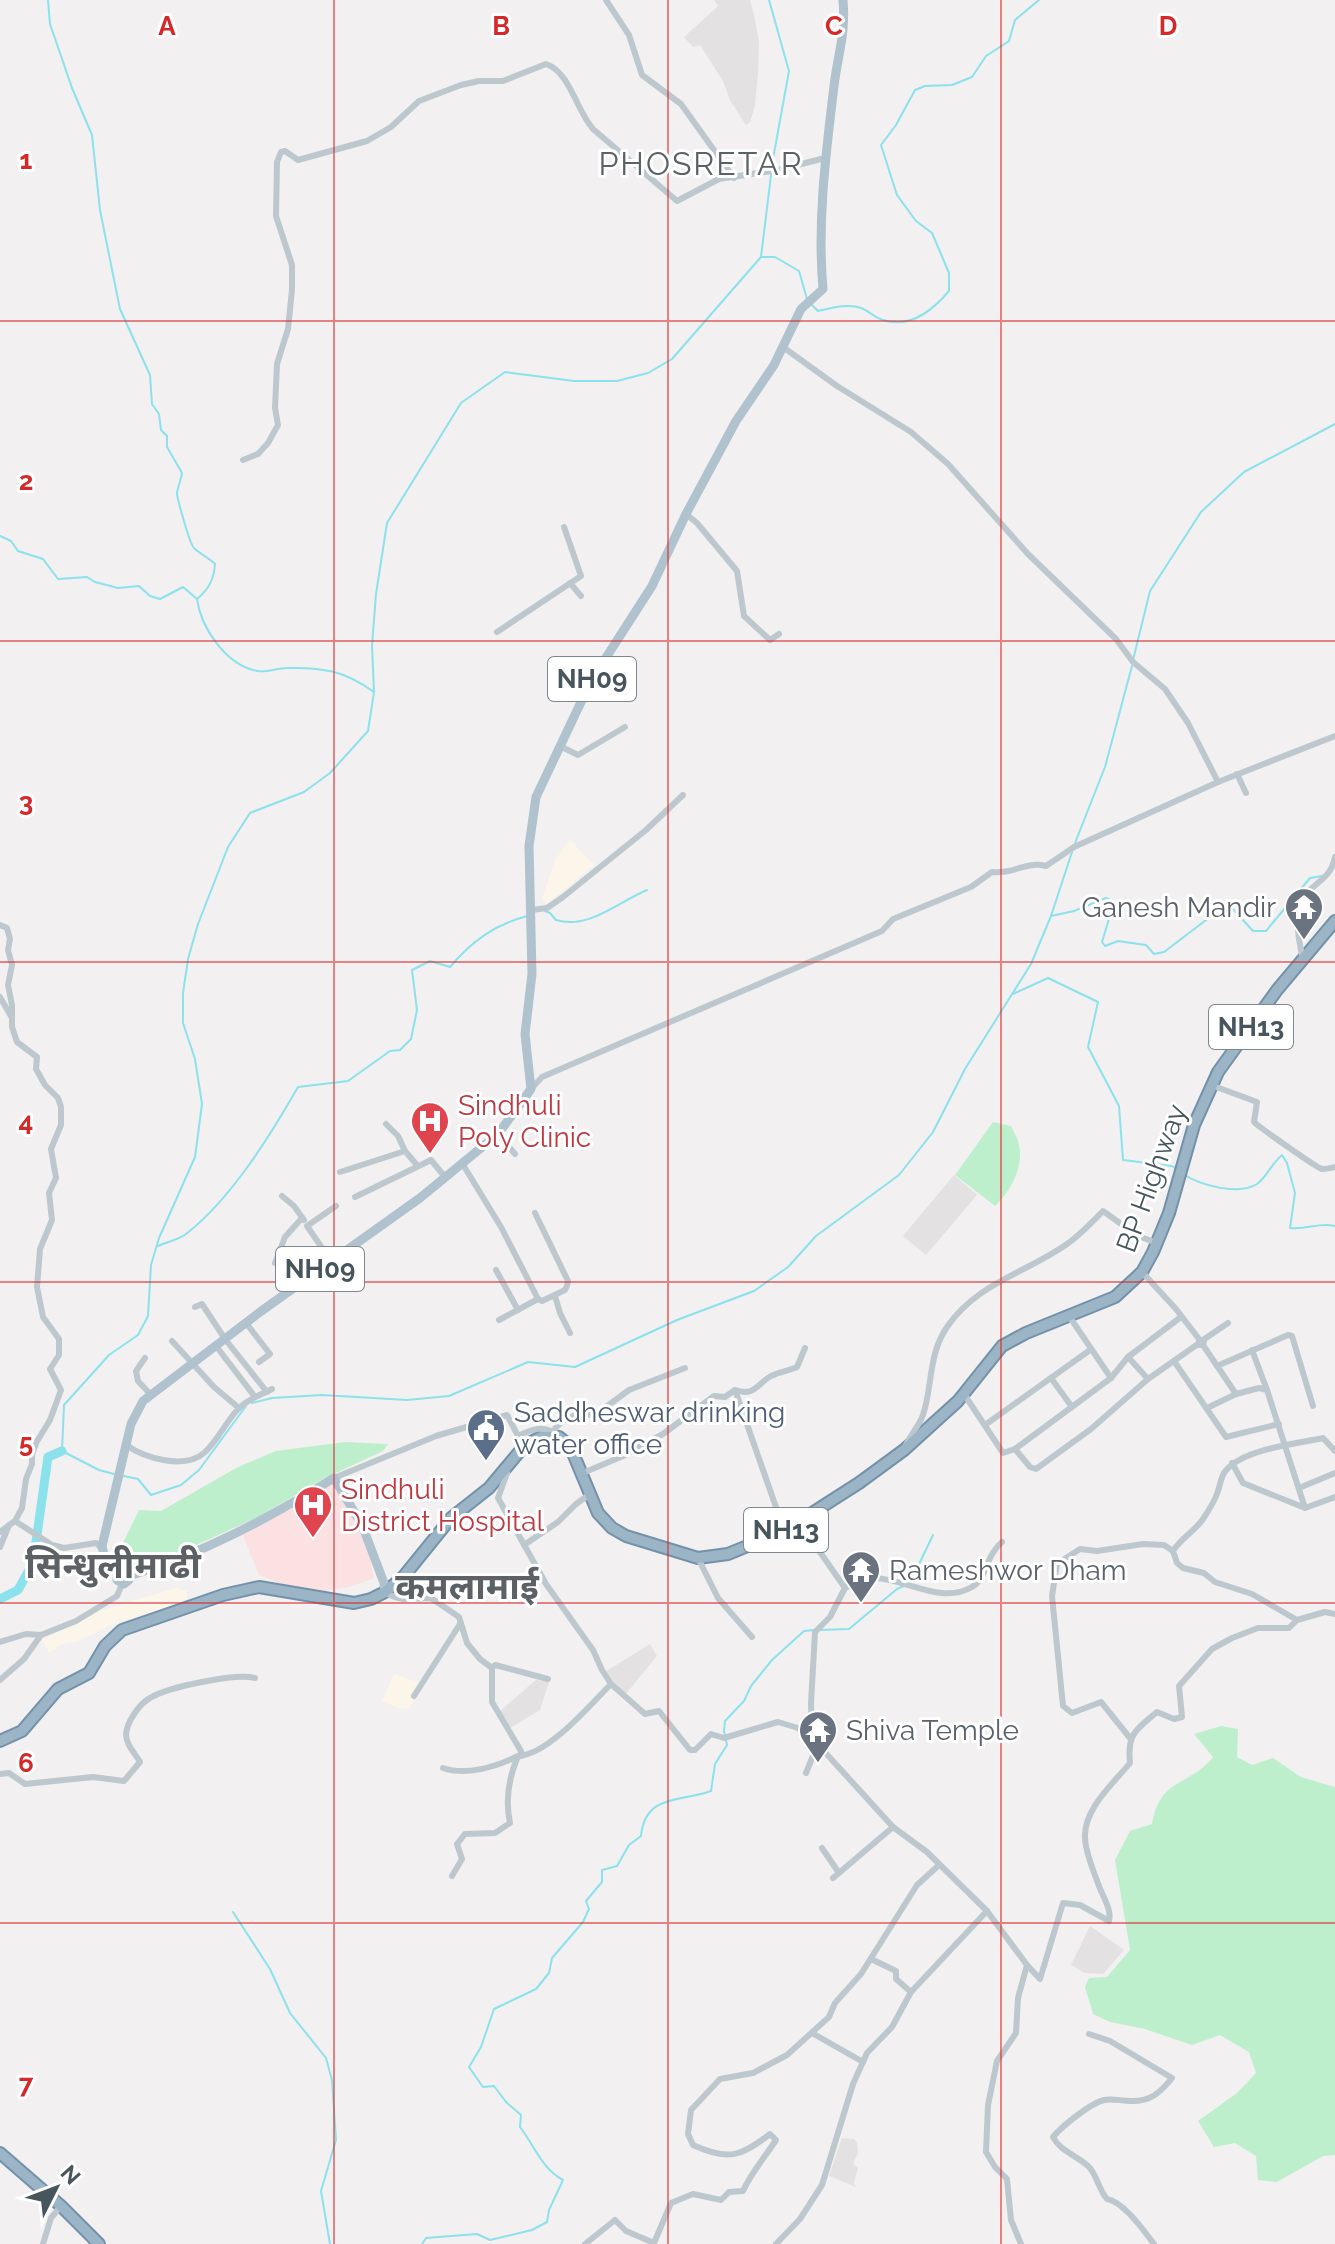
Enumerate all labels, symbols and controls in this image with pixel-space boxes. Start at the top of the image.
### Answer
text: A [158,11,176,41]
text: B [492,11,510,41]
text: C [825,11,843,41]
text: D [1159,11,1177,41]
text: 1 [20,145,33,175]
district label: PHOSRETAR [598,145,804,182]
text: 2 [19,466,33,496]
road number: NH09 [548,657,636,701]
text: 3 [19,787,33,817]
temple icon: Ganesh Mandir [1283,886,1325,941]
place label: Ganesh Mandir [1082,891,1276,924]
road number: NH13 [1209,1005,1293,1049]
place label: Sindhuli Poly Clinic [458,1089,591,1154]
hospital icon: Sindhuli Poly Clinic [409,1100,451,1155]
street label: BP Highway [1109,1100,1193,1257]
text: 4 [19,1107,33,1137]
road number: NH09 [276,1247,364,1291]
place label: Saddheswar drinking water office [514,1396,785,1461]
public building icon: Saddheswar drinking water office [465,1407,507,1462]
text: 5 [19,1428,33,1458]
place label: Sindhuli District Hospital [341,1473,544,1538]
hospital icon: Sindhuli District Hospital [292,1484,334,1539]
road number: NH13 [744,1508,828,1552]
district label: सिन्धुलीमाढी [25,1544,202,1588]
temple icon: Rameshwor Dham [840,1549,882,1604]
place label: Rameshwor Dham [889,1554,1127,1587]
district label: कमलामाई [395,1565,540,1607]
temple icon: Shiva Temple [797,1709,839,1764]
place label: Shiva Temple [846,1714,1019,1747]
text: 6 [18,1748,34,1778]
text: 7 [19,2069,34,2099]
north arrow [16,2148,96,2228]
text: N [56,2160,86,2190]

